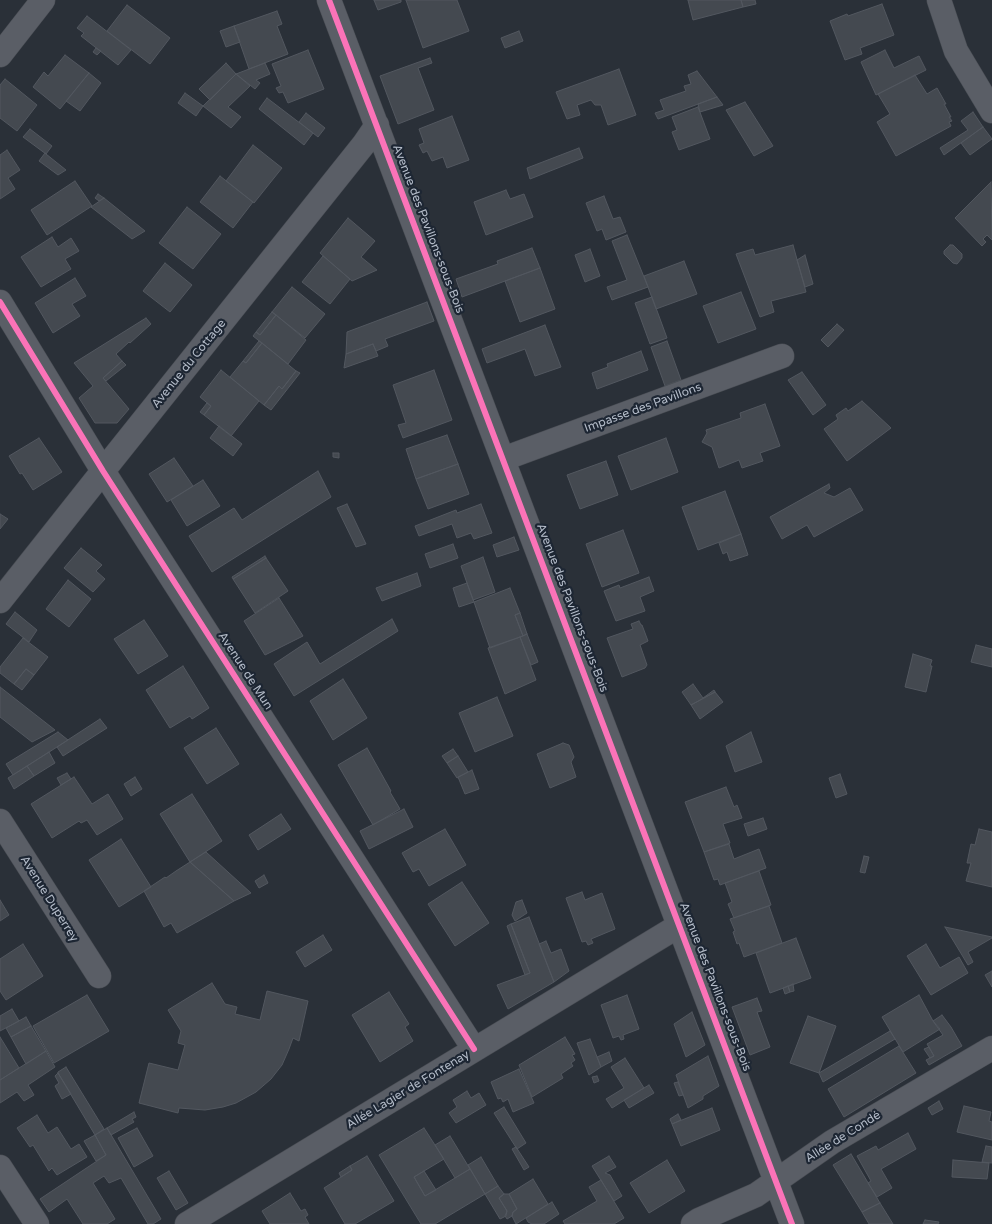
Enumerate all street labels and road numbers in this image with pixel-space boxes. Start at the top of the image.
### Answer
street label: Avenue des Pavillons-sous-Bois [389,143,467,315]
street label: Avenue du Cottage [149,317,229,411]
street label: Impasse des Pavillons [583,380,703,436]
street label: Avenue des Pavillons-sous-Bois [533,522,611,694]
street label: Avenue de Mun [215,630,275,712]
street label: Avenue Duperrey [17,853,81,945]
street label: Avenue des Pavillons-sous-Bois [676,901,754,1073]
street label: Allée Lagier de Fontenay [344,1048,472,1132]
street label: Allée de Condé [803,1108,883,1166]

